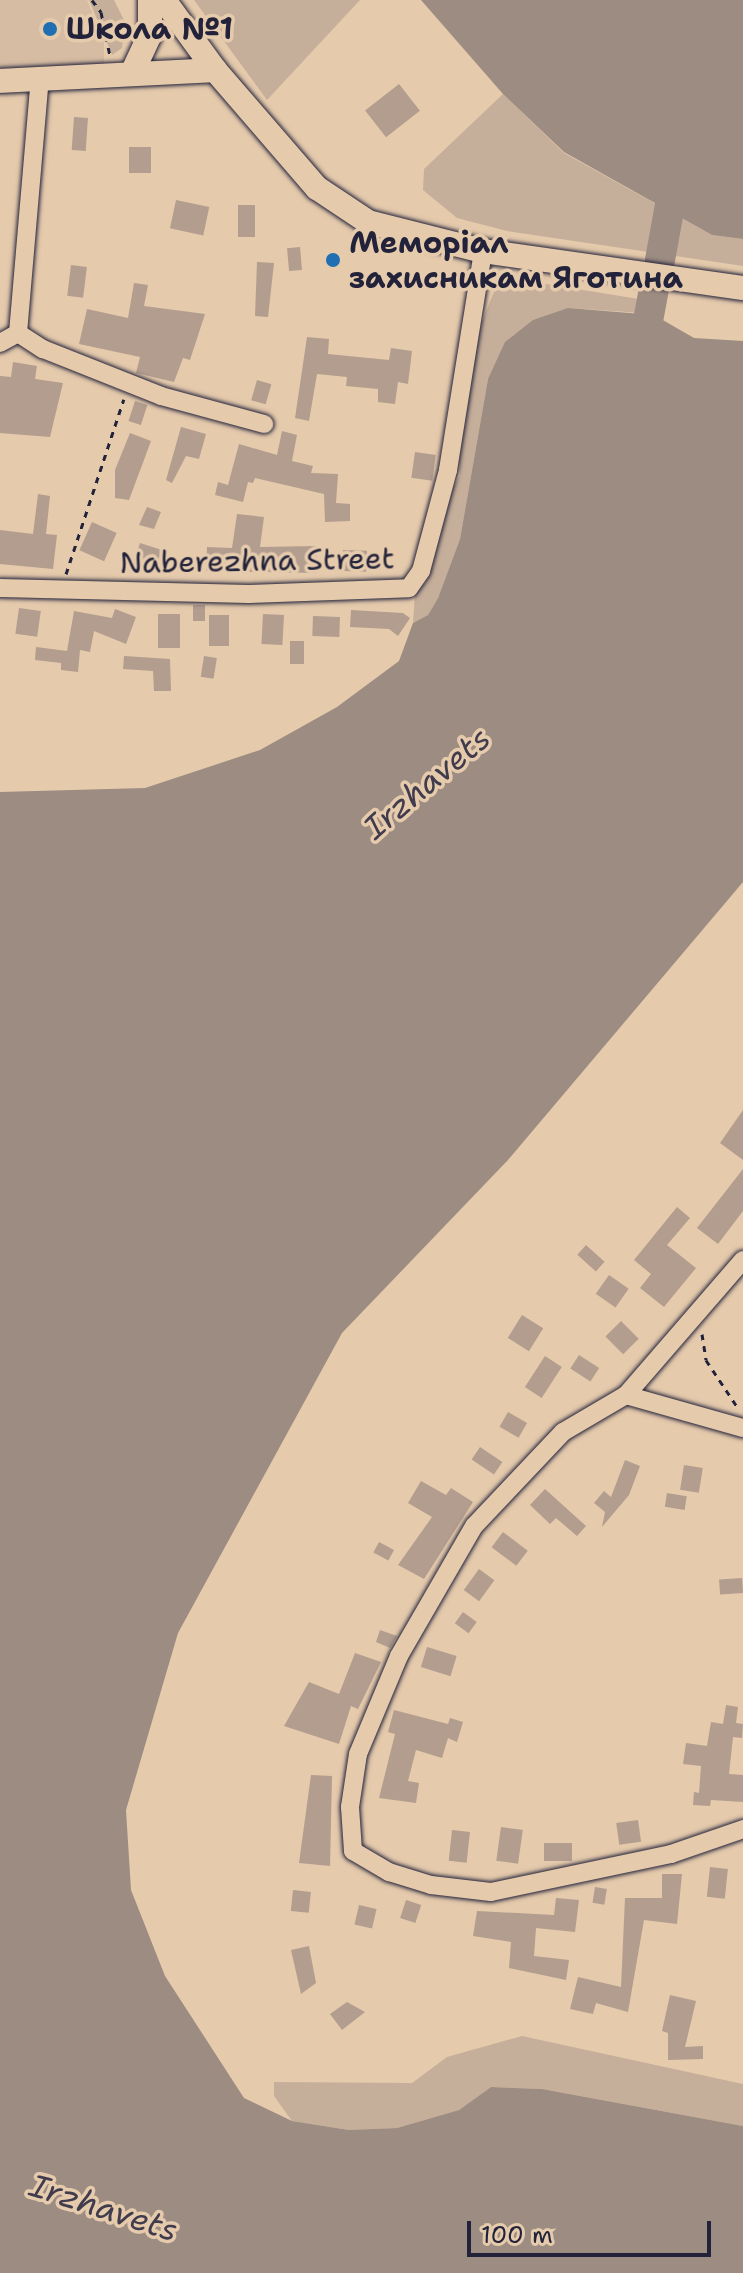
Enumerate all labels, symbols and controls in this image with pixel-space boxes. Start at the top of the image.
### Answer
place label: Школа №1 [66,11,233,47]
marker: Школа №1 [41,20,59,38]
place label: Меморіал захисникам Яготина [349,225,683,296]
marker: Меморіал захисникам Яготина [324,251,342,269]
street label: Naberezhna Street [119,541,395,581]
water label: Irzhavets [356,719,498,847]
water label: Irzhavets [25,2166,183,2250]
scale bar [471,2205,715,2255]
text: 100 m [481,2219,553,2251]

